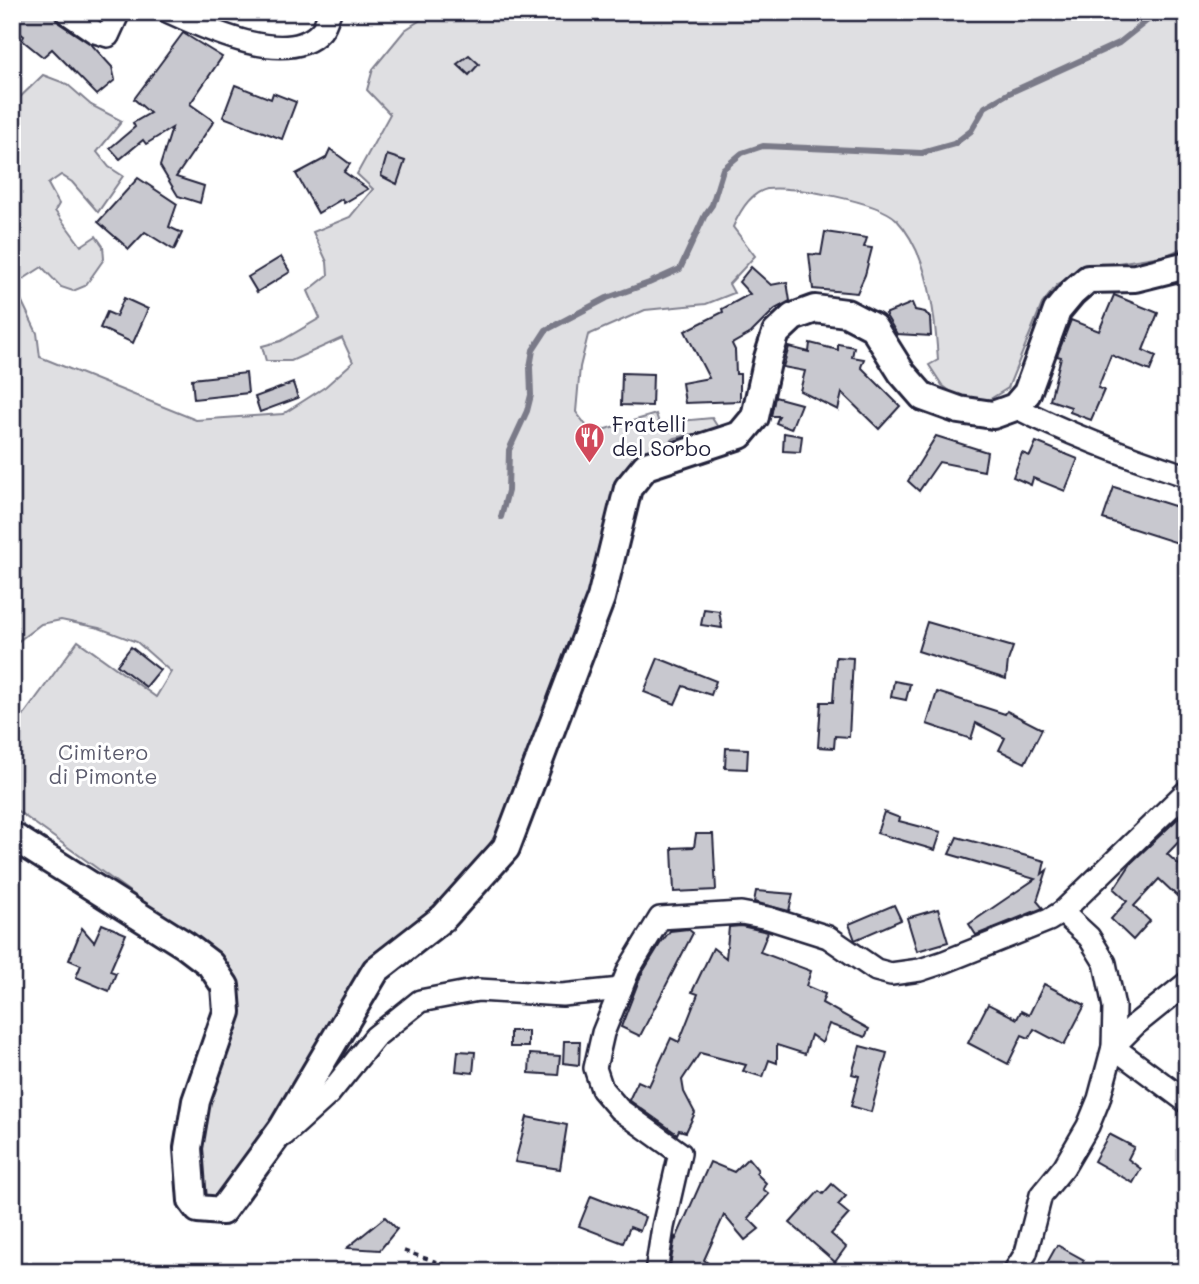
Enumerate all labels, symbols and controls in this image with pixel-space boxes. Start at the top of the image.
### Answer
place label: Fratelli del Sorbo [612,410,711,461]
restaurant icon: Fratelli del Sorbo [572,420,606,464]
park label: Cimitero di Pimonte [49,738,157,789]

